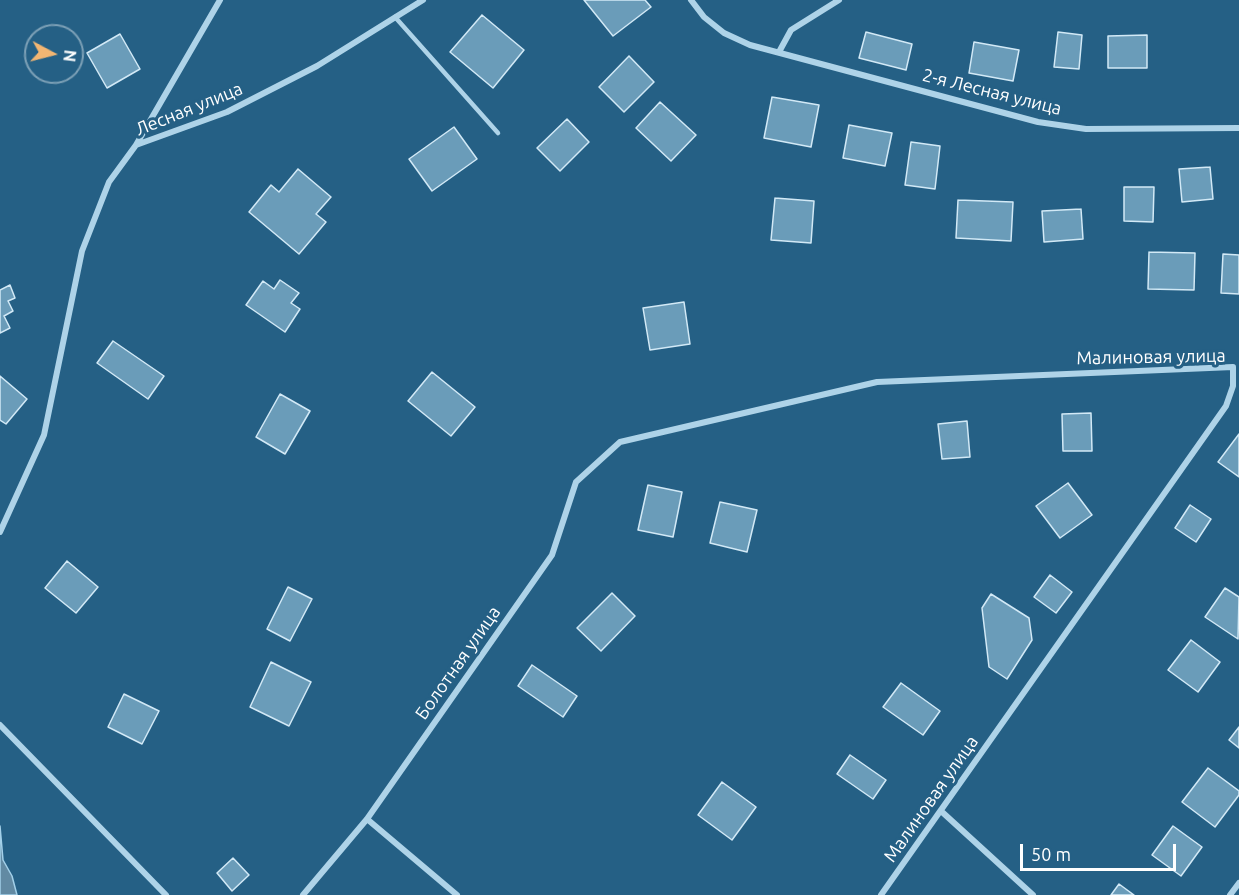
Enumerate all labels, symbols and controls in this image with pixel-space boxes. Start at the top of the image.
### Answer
north arrow [24,24,84,84]
text: N [60,49,80,63]
street label: 2-я Лесная улица [920,64,1064,120]
street label: Лесная улица [132,78,246,140]
street label: Малиновая улица [1076,345,1226,369]
street label: Болотная улица [411,602,505,724]
street label: Малиновая улица [879,732,983,866]
scale bar [1023,832,1179,870]
text: 50 m [1031,844,1071,864]

